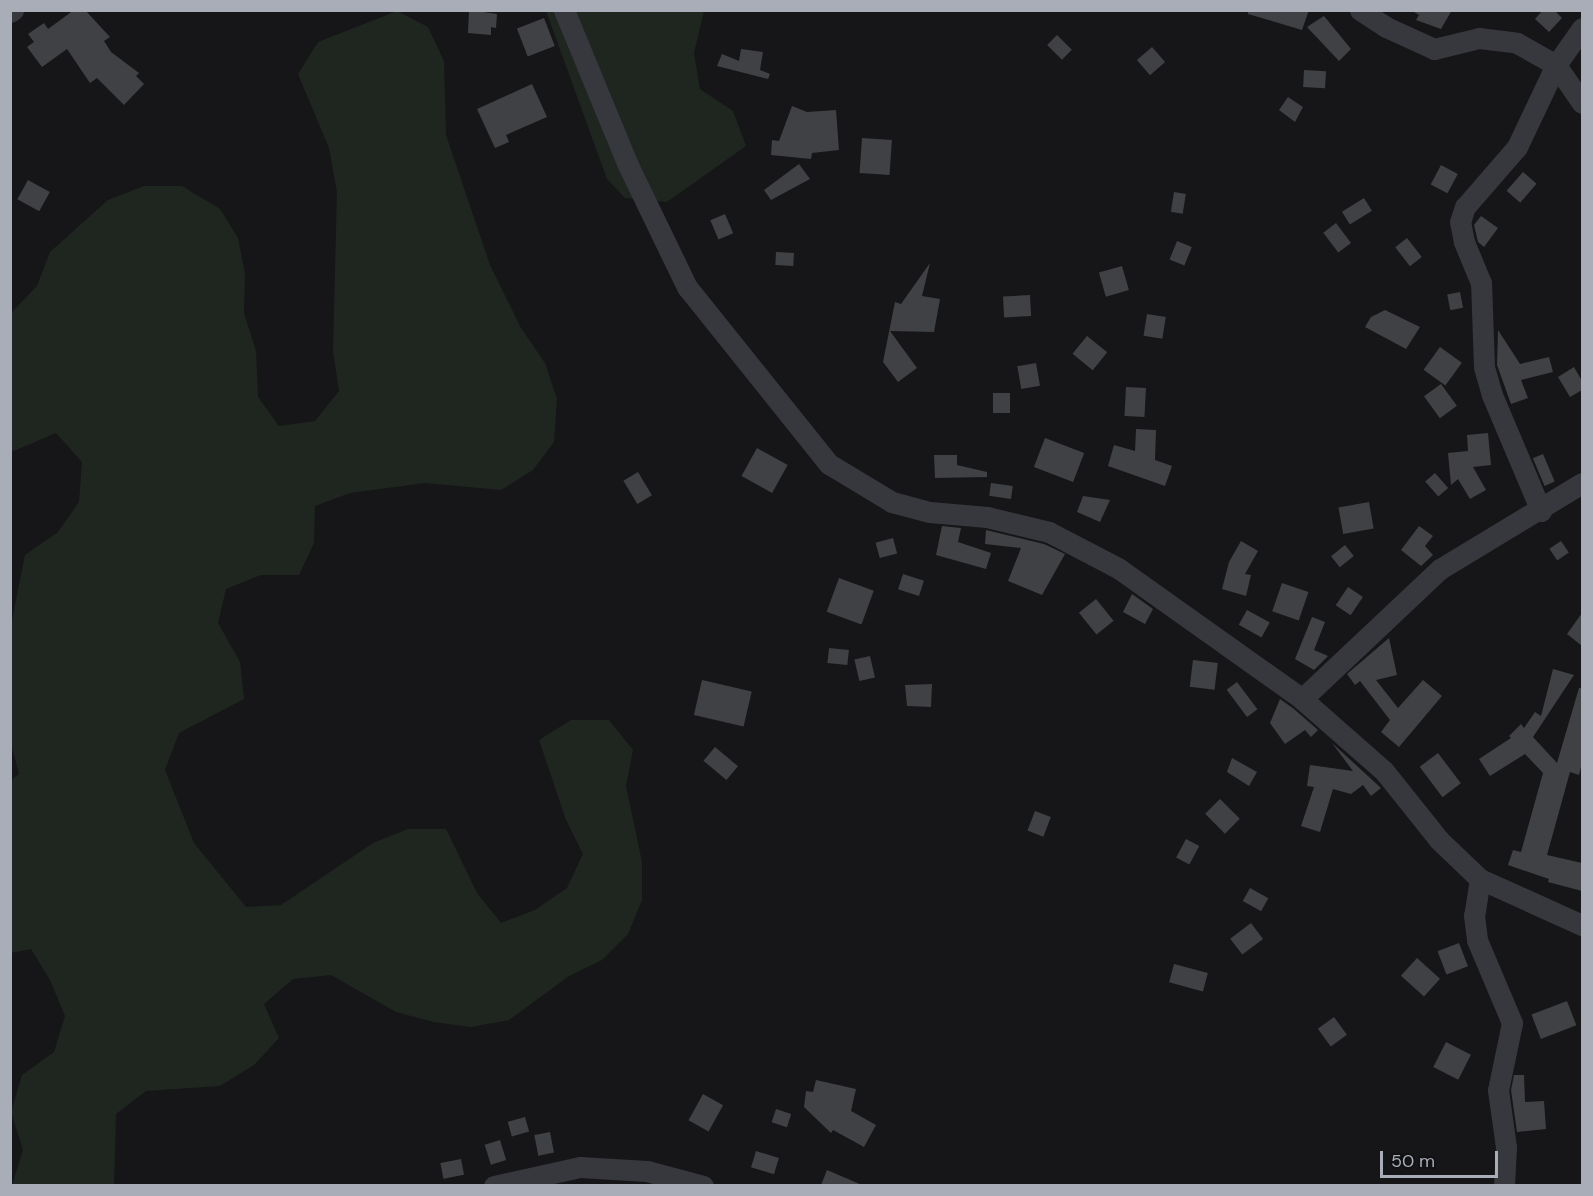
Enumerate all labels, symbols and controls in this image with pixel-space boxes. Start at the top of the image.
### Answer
scale bar [1383,1139,1502,1177]
text: 50 m [1391,1149,1435,1173]

